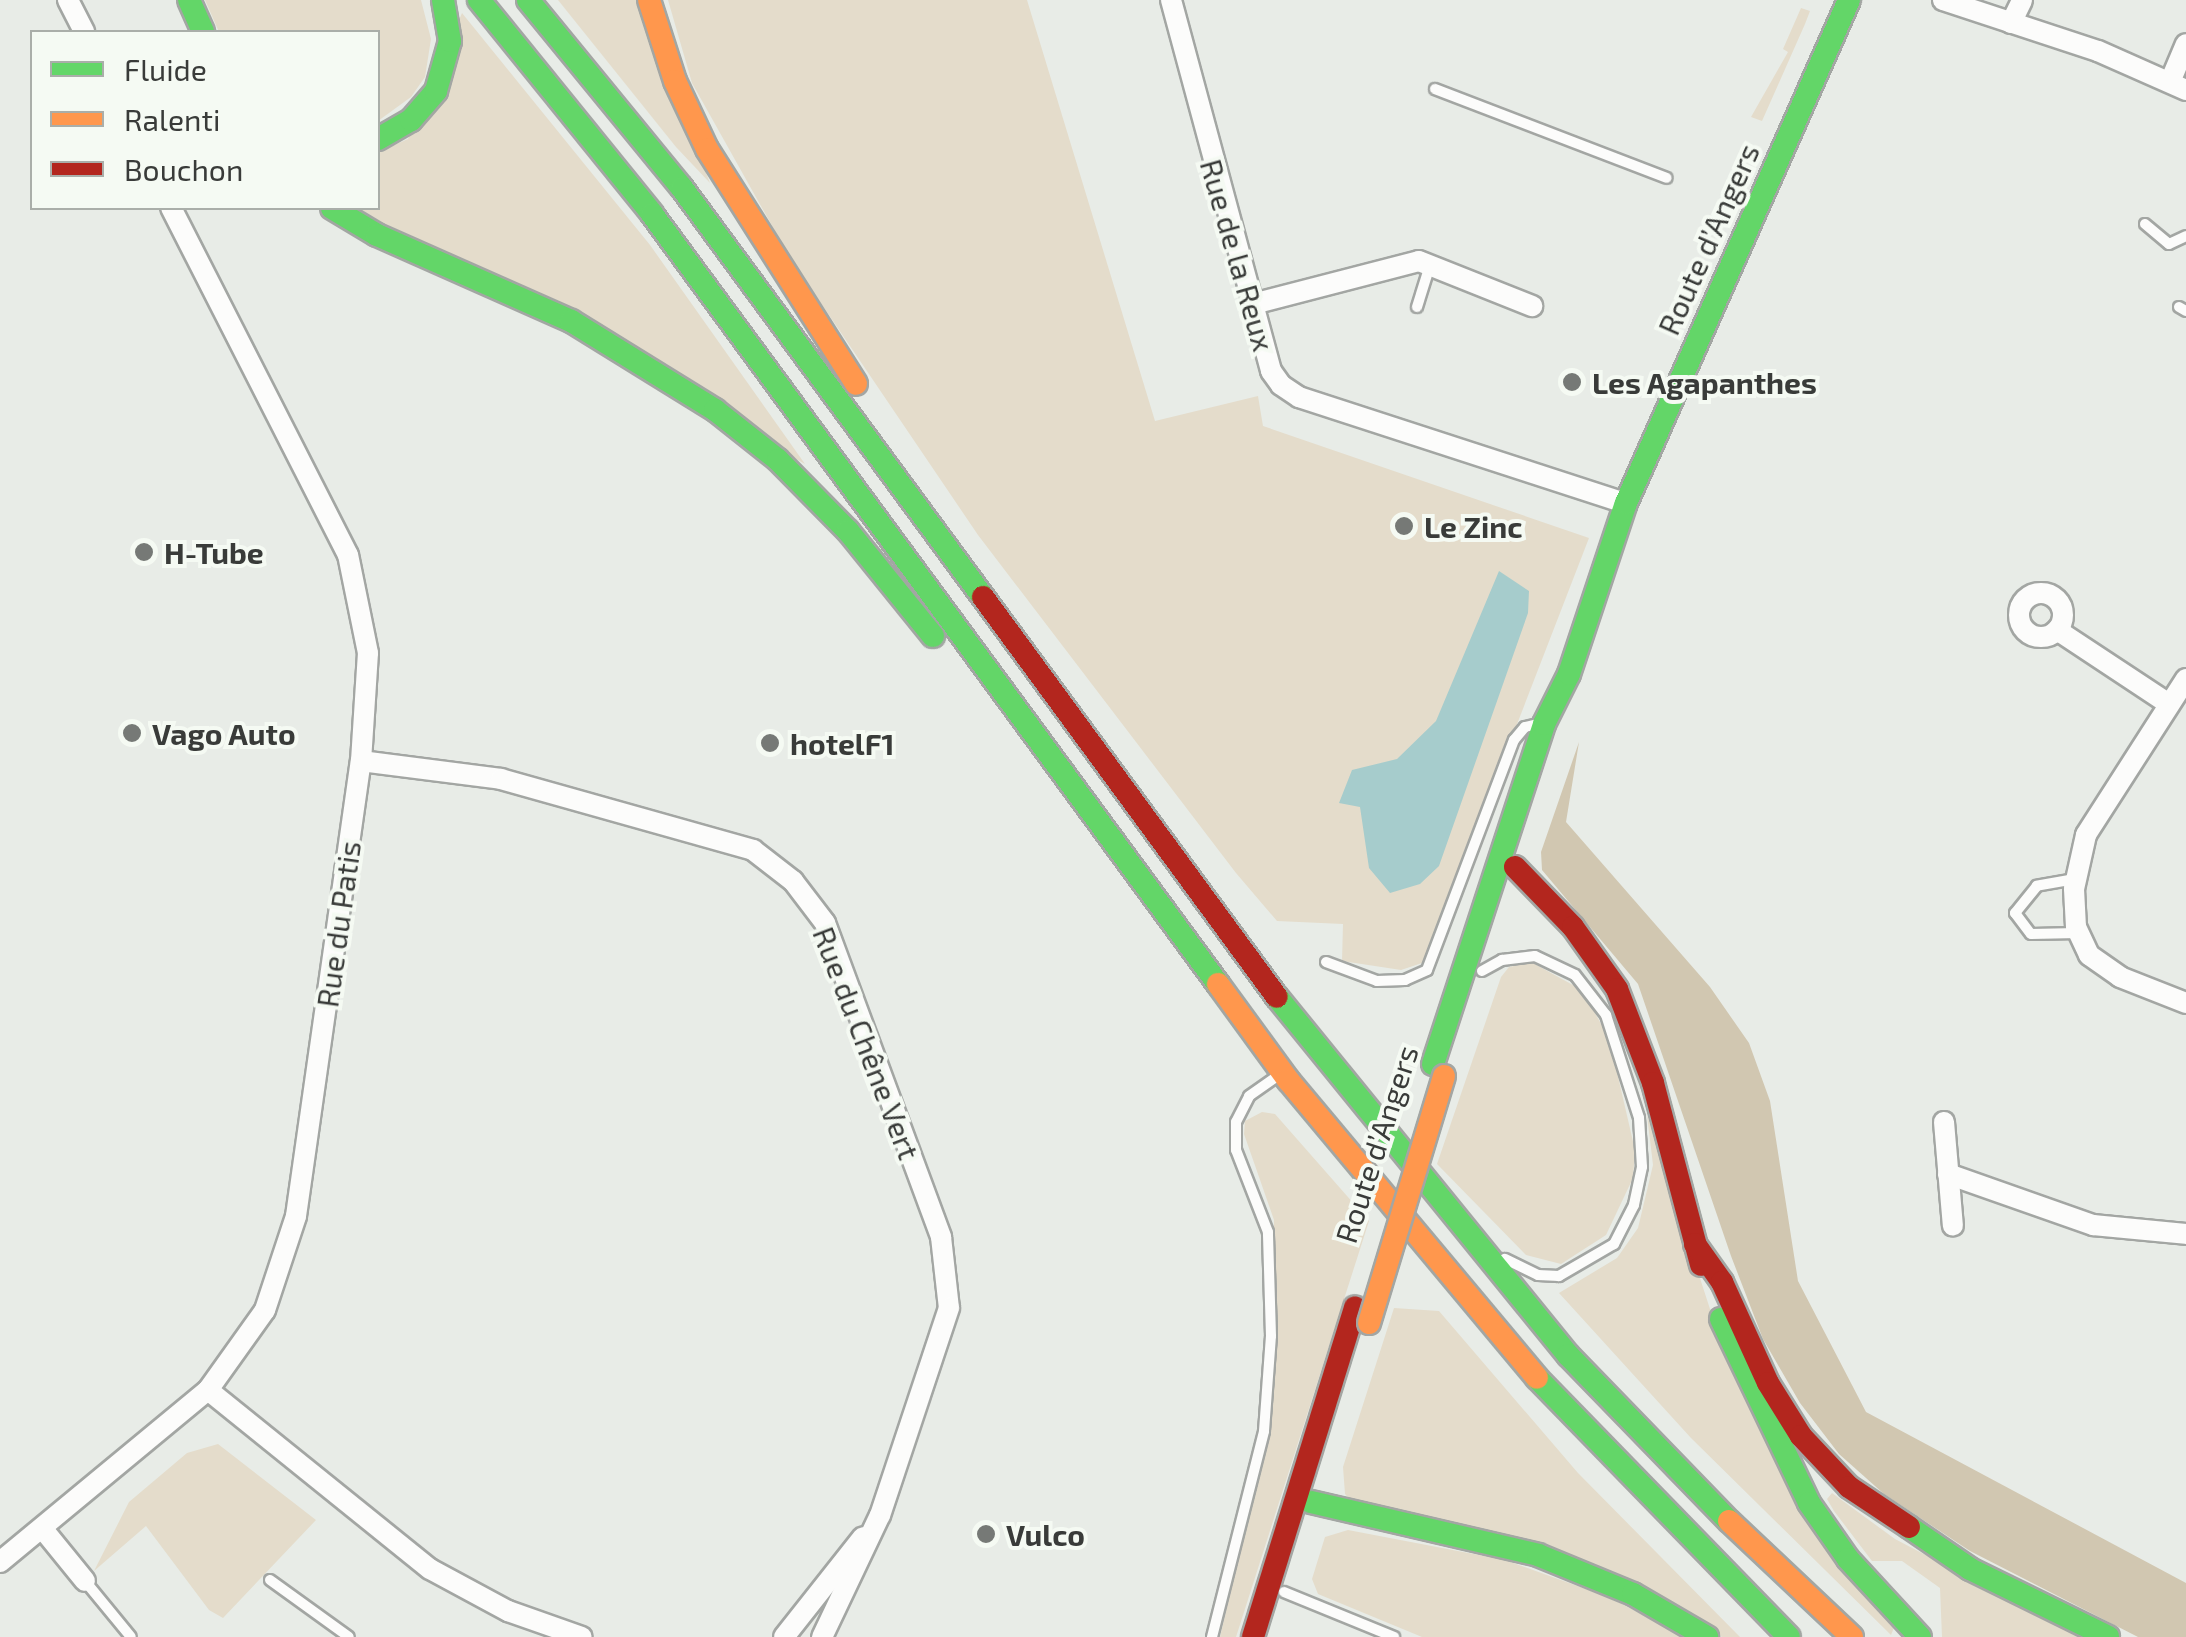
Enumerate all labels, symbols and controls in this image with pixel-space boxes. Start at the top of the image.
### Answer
legend [30,30,380,210]
text: Fluide [124,51,207,87]
text: Ralenti [124,101,220,137]
street label: Route d’Angers [1650,138,1766,340]
text: Bouchon [124,151,243,187]
street label: Rue de la Reux [1193,155,1283,355]
place label: Les Agapanthes [1592,364,1818,400]
marker: Les Agapanthes [1561,371,1583,393]
place label: Le Zinc [1424,508,1523,544]
marker: Le Zinc [1393,515,1415,537]
place label: H-Tube [164,534,264,570]
marker: H-Tube [133,541,155,563]
place label: Vago Auto [152,715,296,751]
marker: Vago Auto [121,722,143,744]
place label: hotelF1 [790,725,894,761]
marker: hotelF1 [759,732,781,754]
street label: Rue du Patis [309,839,367,1009]
street label: Rue du Chêne Vert [806,921,928,1165]
street label: Route d’Angers [1327,1041,1425,1247]
place label: Vulco [1006,1516,1085,1552]
marker: Vulco [975,1523,997,1545]

